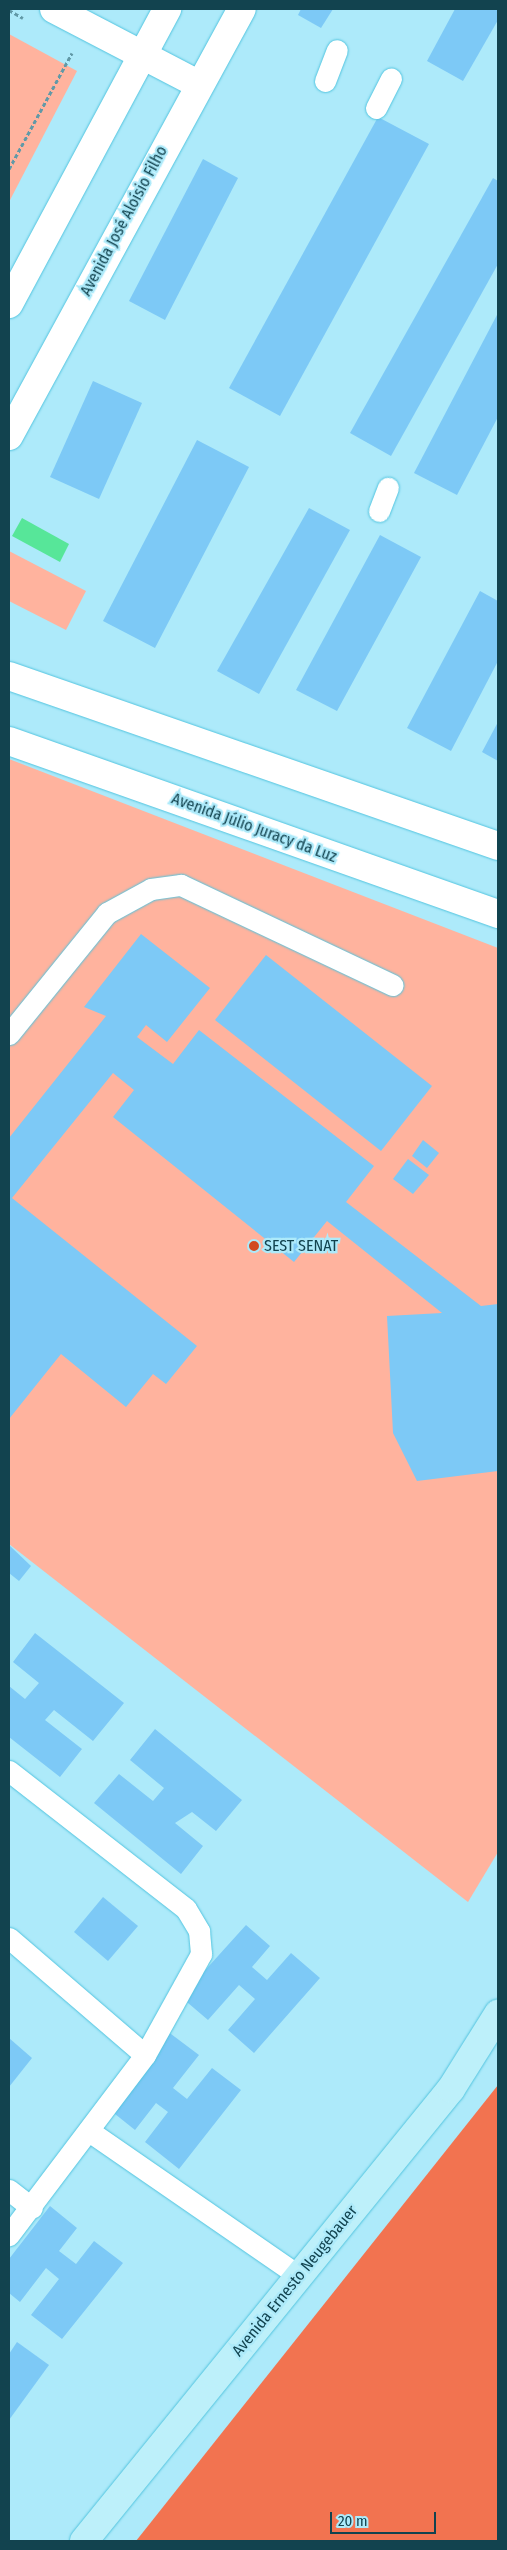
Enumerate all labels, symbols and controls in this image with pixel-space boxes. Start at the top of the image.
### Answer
street label: Avenida José Aloísio Filho [76,143,172,299]
street label: Avenida Júlio Juracy da Luz [169,789,339,867]
place label: SEST SENAT [264,1236,338,1256]
marker: SEST SENAT [248,1240,260,1252]
street label: Avenida Ernesto Neugebauer [228,2202,362,2360]
scale bar [332,2502,438,2534]
text: 20 m [338,2512,368,2530]

